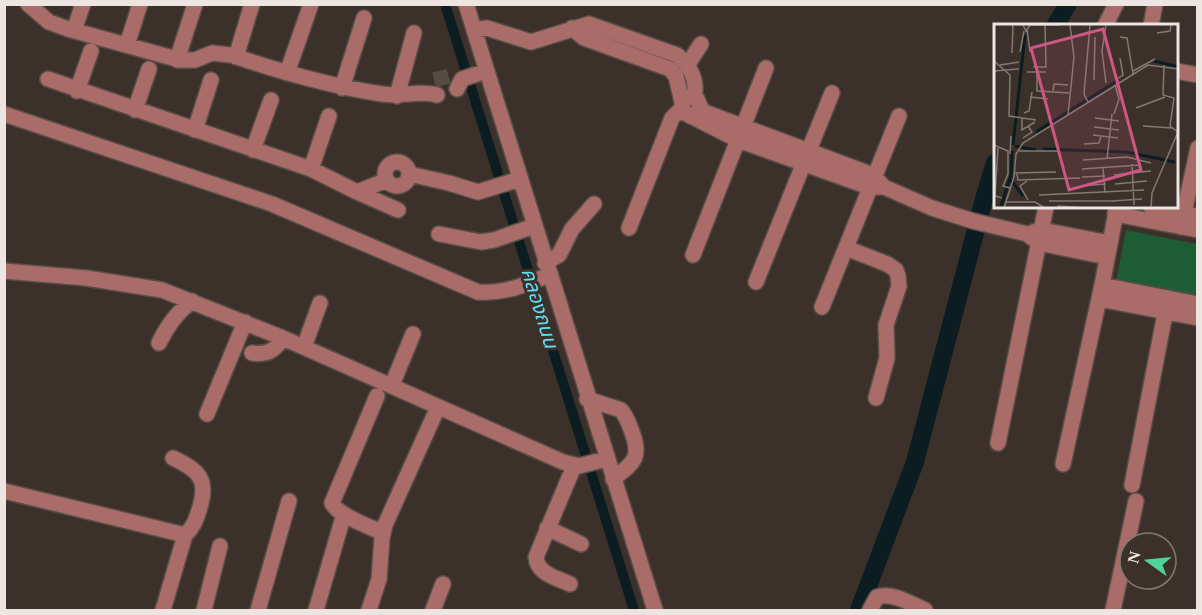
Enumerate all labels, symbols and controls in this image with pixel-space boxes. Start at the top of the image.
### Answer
inset map [994,24,1178,208]
water label: คลองถนน [517,265,563,352]
north arrow [1118,531,1178,591]
text: N [1124,549,1144,565]

